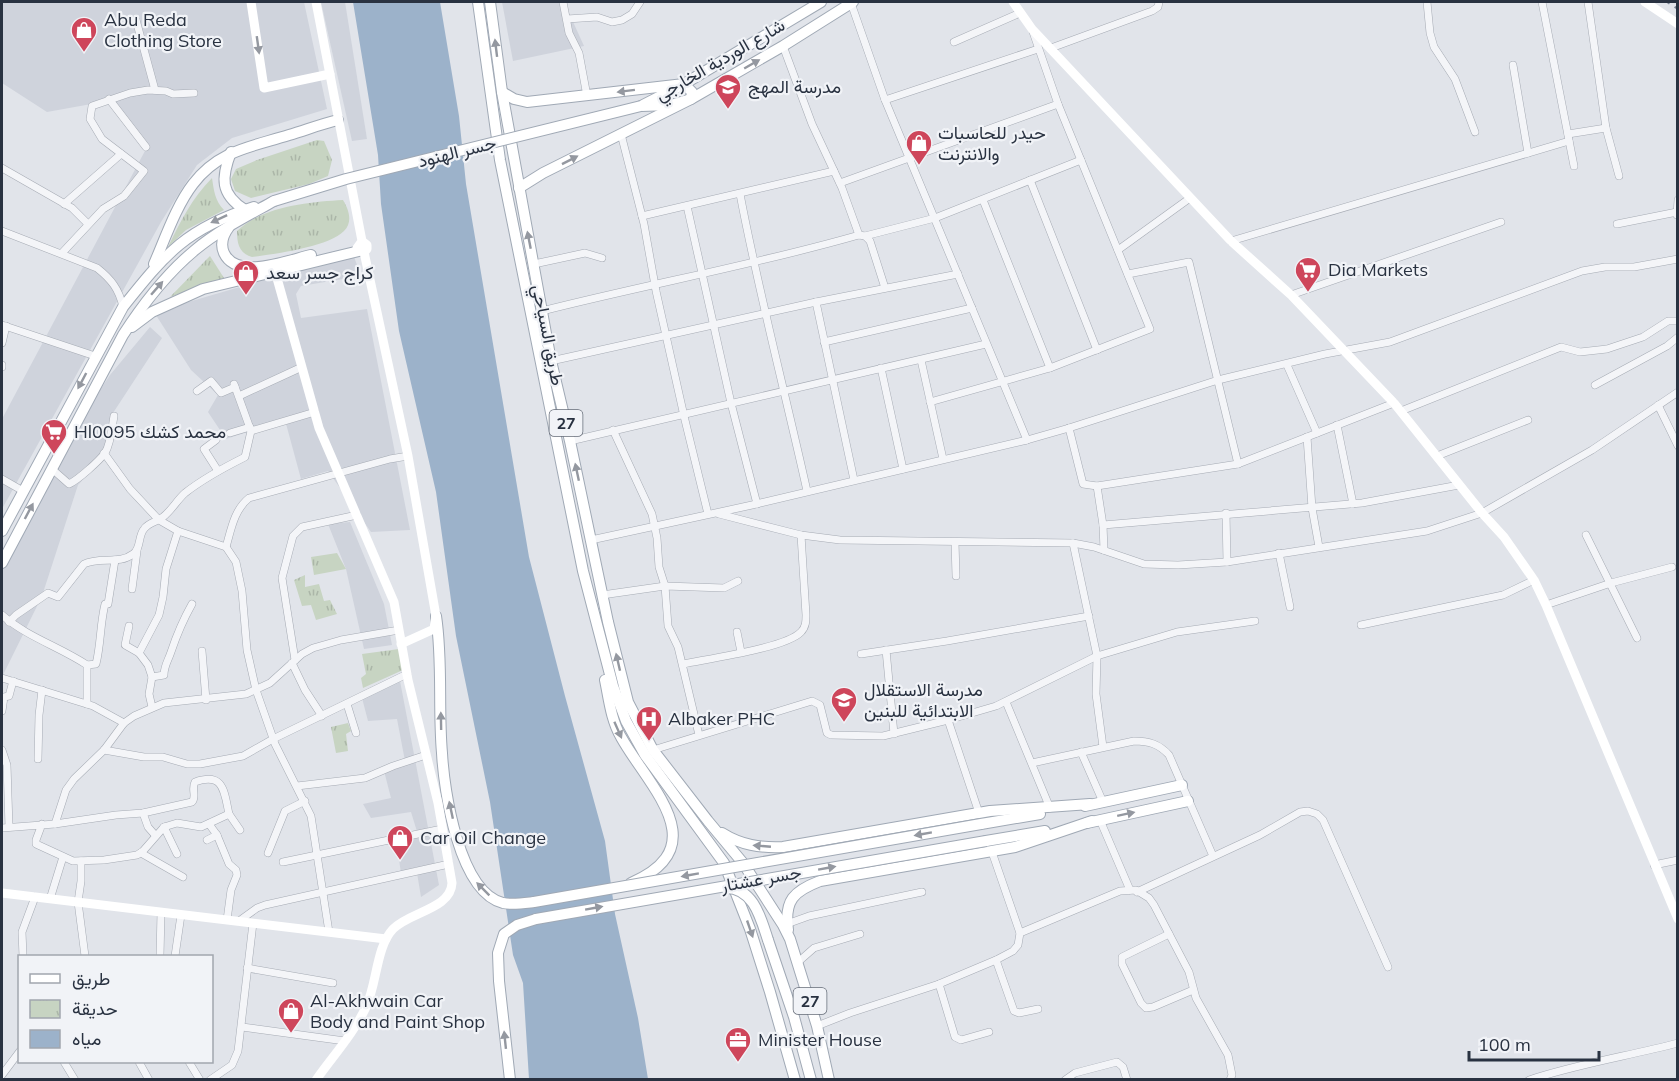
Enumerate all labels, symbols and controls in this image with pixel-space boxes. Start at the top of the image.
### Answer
place label: Abu Reda Clothing Store [104,8,222,52]
street label: شارع الوردية الخارجي [651,13,791,110]
shop icon: Abu Reda Clothing Store [69,15,99,53]
one-way arrow [254,35,263,54]
one-way arrow [492,38,501,57]
one-way arrow [744,58,760,69]
school or university icon: مدرسة المهج [713,72,743,110]
place label: مدرسة المهج [748,75,841,99]
one-way arrow [616,87,635,96]
place label: حيدر للحاسبات والانترنت [938,121,1046,165]
shop icon: حيدر للحاسبات والانترنت [904,128,934,166]
street label: جسر الهنود [415,131,498,172]
one-way arrow [561,155,578,164]
one-way arrow [210,215,227,224]
one-way arrow [524,230,533,249]
supermarket icon: Dia Markets [1293,255,1323,293]
shop icon: كراج جسر سعد [231,258,261,296]
place label: Dia Markets [1328,258,1428,281]
place label: كراج جسر سعد [266,261,374,285]
one-way arrow [150,281,163,296]
street label: طريق السياحي [524,282,570,388]
one-way arrow [77,372,87,389]
road number: 27 [550,410,582,436]
supermarket icon: Hl0095 محمد كشك [39,417,69,455]
place label: Hl0095 محمد كشك [74,420,226,443]
one-way arrow [572,462,581,481]
one-way arrow [24,503,34,520]
one-way arrow [612,653,622,672]
place label: مدرسة الاستقلال الابتدائية للبنين [864,678,983,722]
school or university icon: مدرسة الاستقلال الابتدائية للبنين [829,685,859,723]
hospital icon: Albaker PHC [634,704,664,742]
place label: Albaker PHC [668,707,775,730]
one-way arrow [436,711,446,730]
one-way arrow [613,722,623,740]
one-way arrow [446,800,455,819]
one-way arrow [1117,809,1136,818]
shop icon: Car Oil Change [385,823,415,861]
place label: Car Oil Change [420,826,546,849]
one-way arrow [914,830,933,839]
one-way arrow [752,841,771,851]
street label: جسر عشتار [718,860,803,897]
one-way arrow [818,863,837,872]
one-way arrow [680,871,699,880]
one-way arrow [477,883,491,897]
one-way arrow [584,903,603,912]
one-way arrow [745,920,755,938]
legend [18,955,213,1063]
text: طريق [72,967,110,990]
road number: 27 [794,988,826,1014]
place label: Al-Akhwain Car Body and Paint Shop [310,989,485,1033]
shop icon: Al-Akhwain Car Body and Paint Shop [276,996,306,1034]
text: حديقة [72,997,118,1020]
scale bar [1469,1024,1600,1062]
office icon: Minister House [723,1025,753,1063]
text: مياه [72,1027,101,1050]
place label: Minister House [758,1028,882,1051]
one-way arrow [500,1030,510,1049]
text: 100 m [1478,1033,1531,1056]

